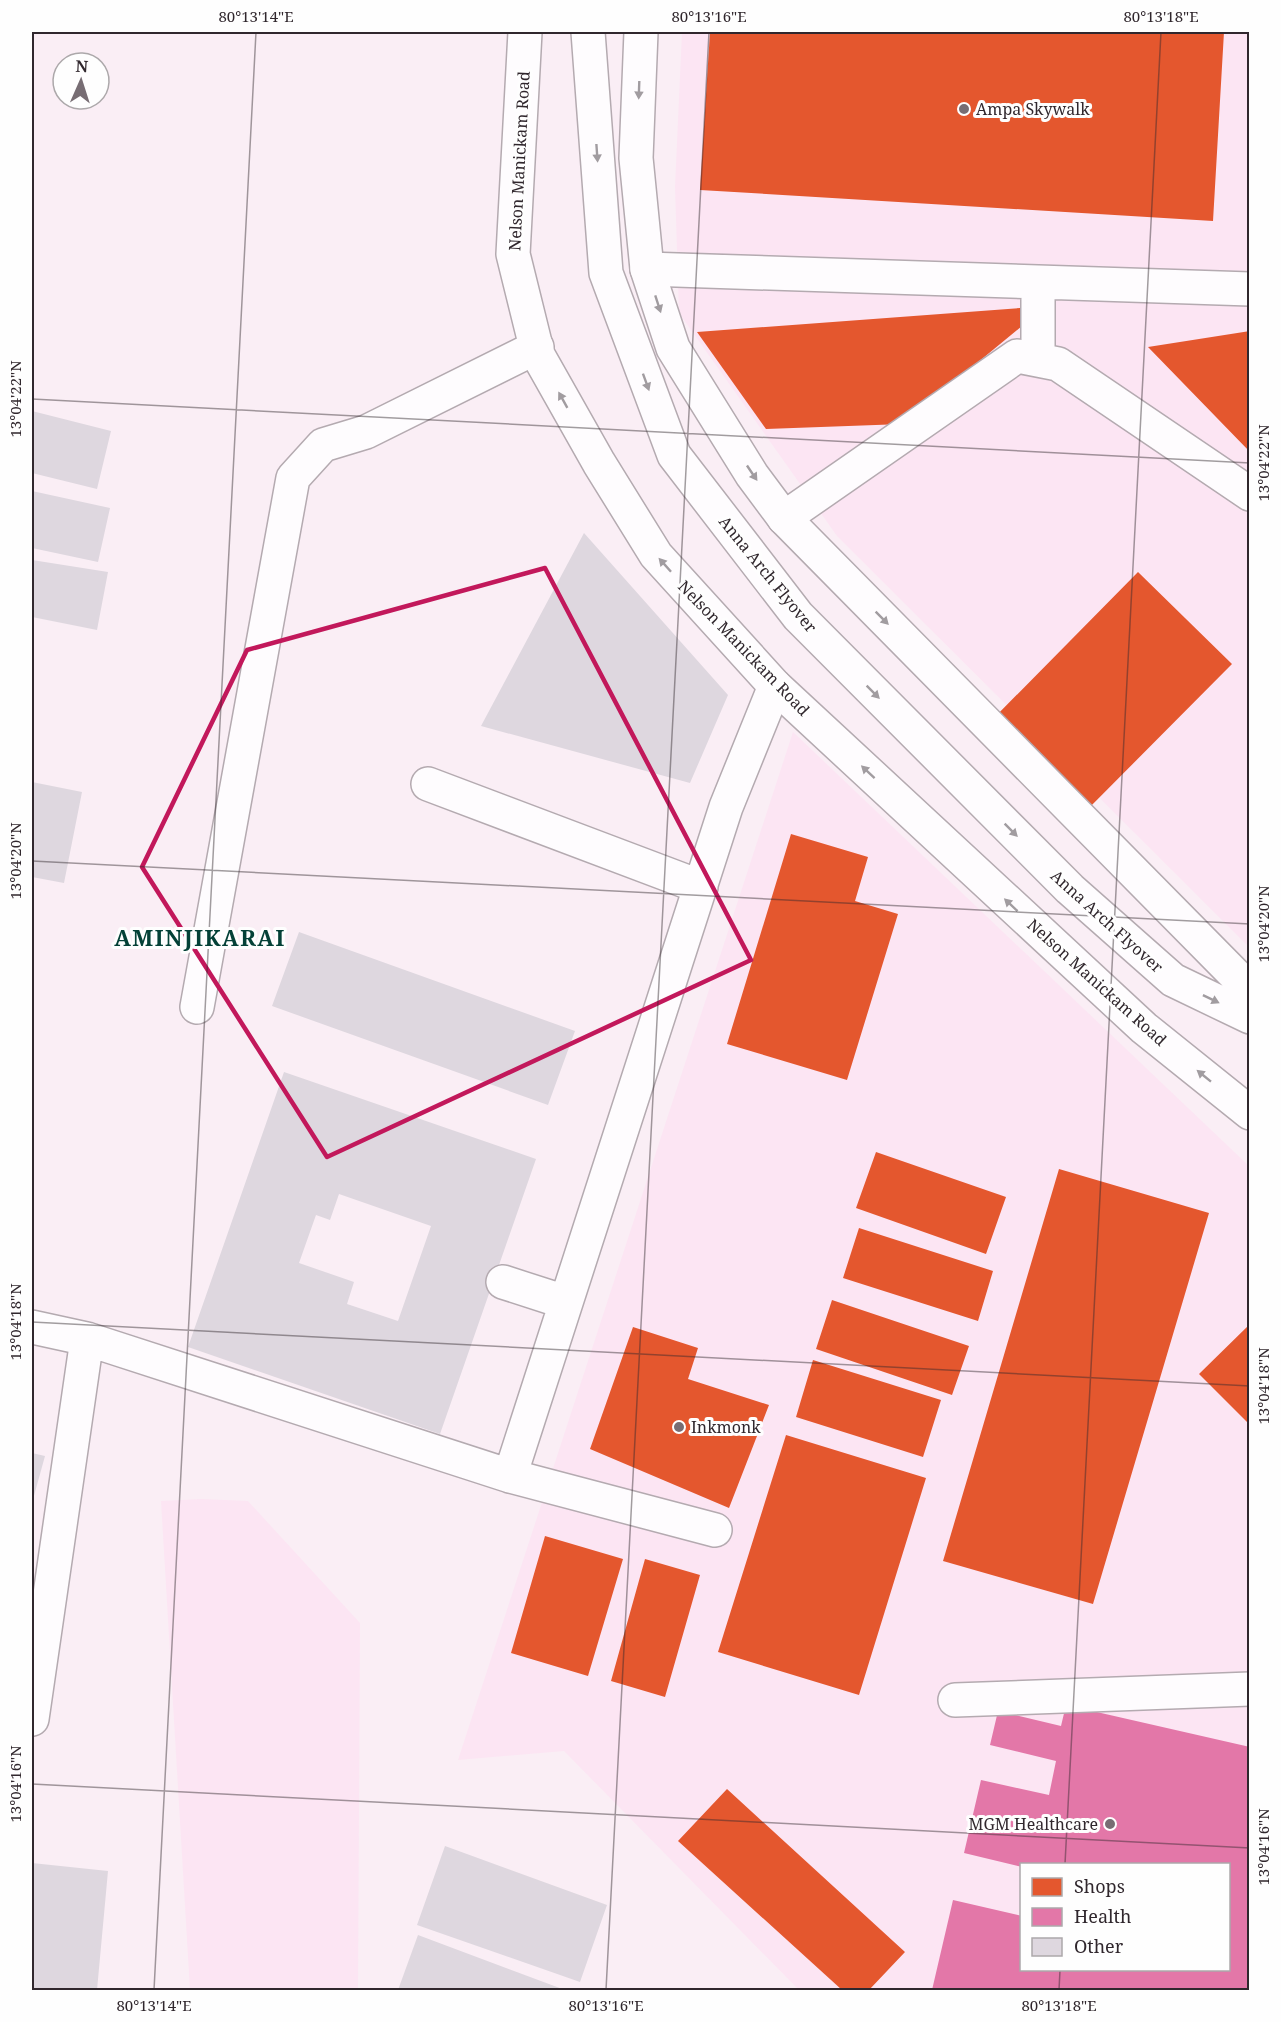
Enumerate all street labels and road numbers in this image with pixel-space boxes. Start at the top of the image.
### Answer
street label: Nelson Manickam Road [503,70,535,252]
street label: Anna Arch Flyover [714,511,822,637]
street label: Nelson Manickam Road [673,576,815,721]
street label: Anna Arch Flyover [1046,865,1168,978]
street label: Nelson Manickam Road [1023,914,1171,1051]

